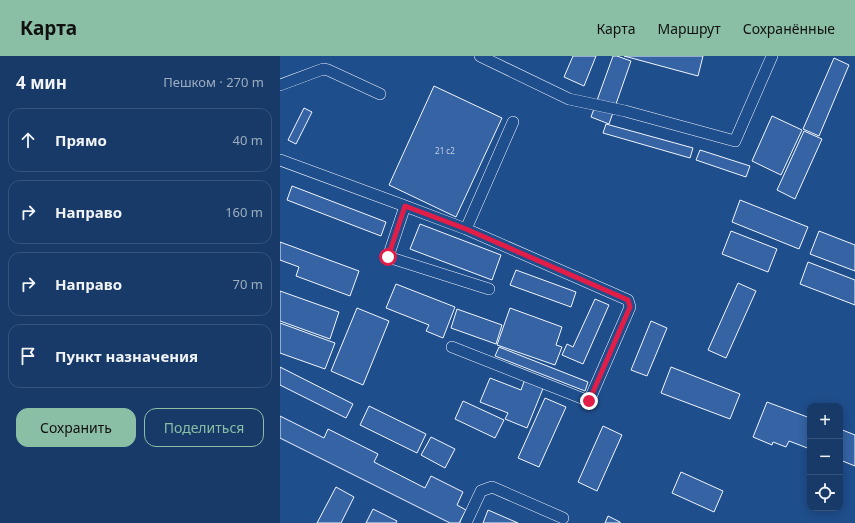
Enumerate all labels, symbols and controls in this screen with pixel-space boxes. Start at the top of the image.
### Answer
text: Карта [20,15,77,41]
text: Карта [596,19,635,38]
text: Маршрут [657,19,721,38]
text: Сохранённые [743,19,835,38]
text: 4 мин [16,71,67,94]
text: Пешком · 270 m [163,73,264,91]
icon: ahead [17,129,39,151]
text: Прямо [55,130,107,150]
text: 40 m [233,131,263,149]
house number: 21 с2 [435,145,455,156]
icon: right [17,201,39,223]
text: Направо [55,202,122,222]
text: 160 m [225,203,263,221]
route start [379,248,397,266]
icon: right [17,273,39,295]
text: Направо [55,274,122,294]
text: 70 m [233,275,263,293]
icon: arrive [17,345,39,367]
text: Пункт назначения [55,346,198,366]
route end [580,392,598,410]
map controls [807,403,843,511]
button: + [807,403,843,439]
button: Сохранить [16,408,136,447]
button: Поделиться [144,408,264,447]
button: − [807,439,843,475]
button: locate [807,475,843,511]

